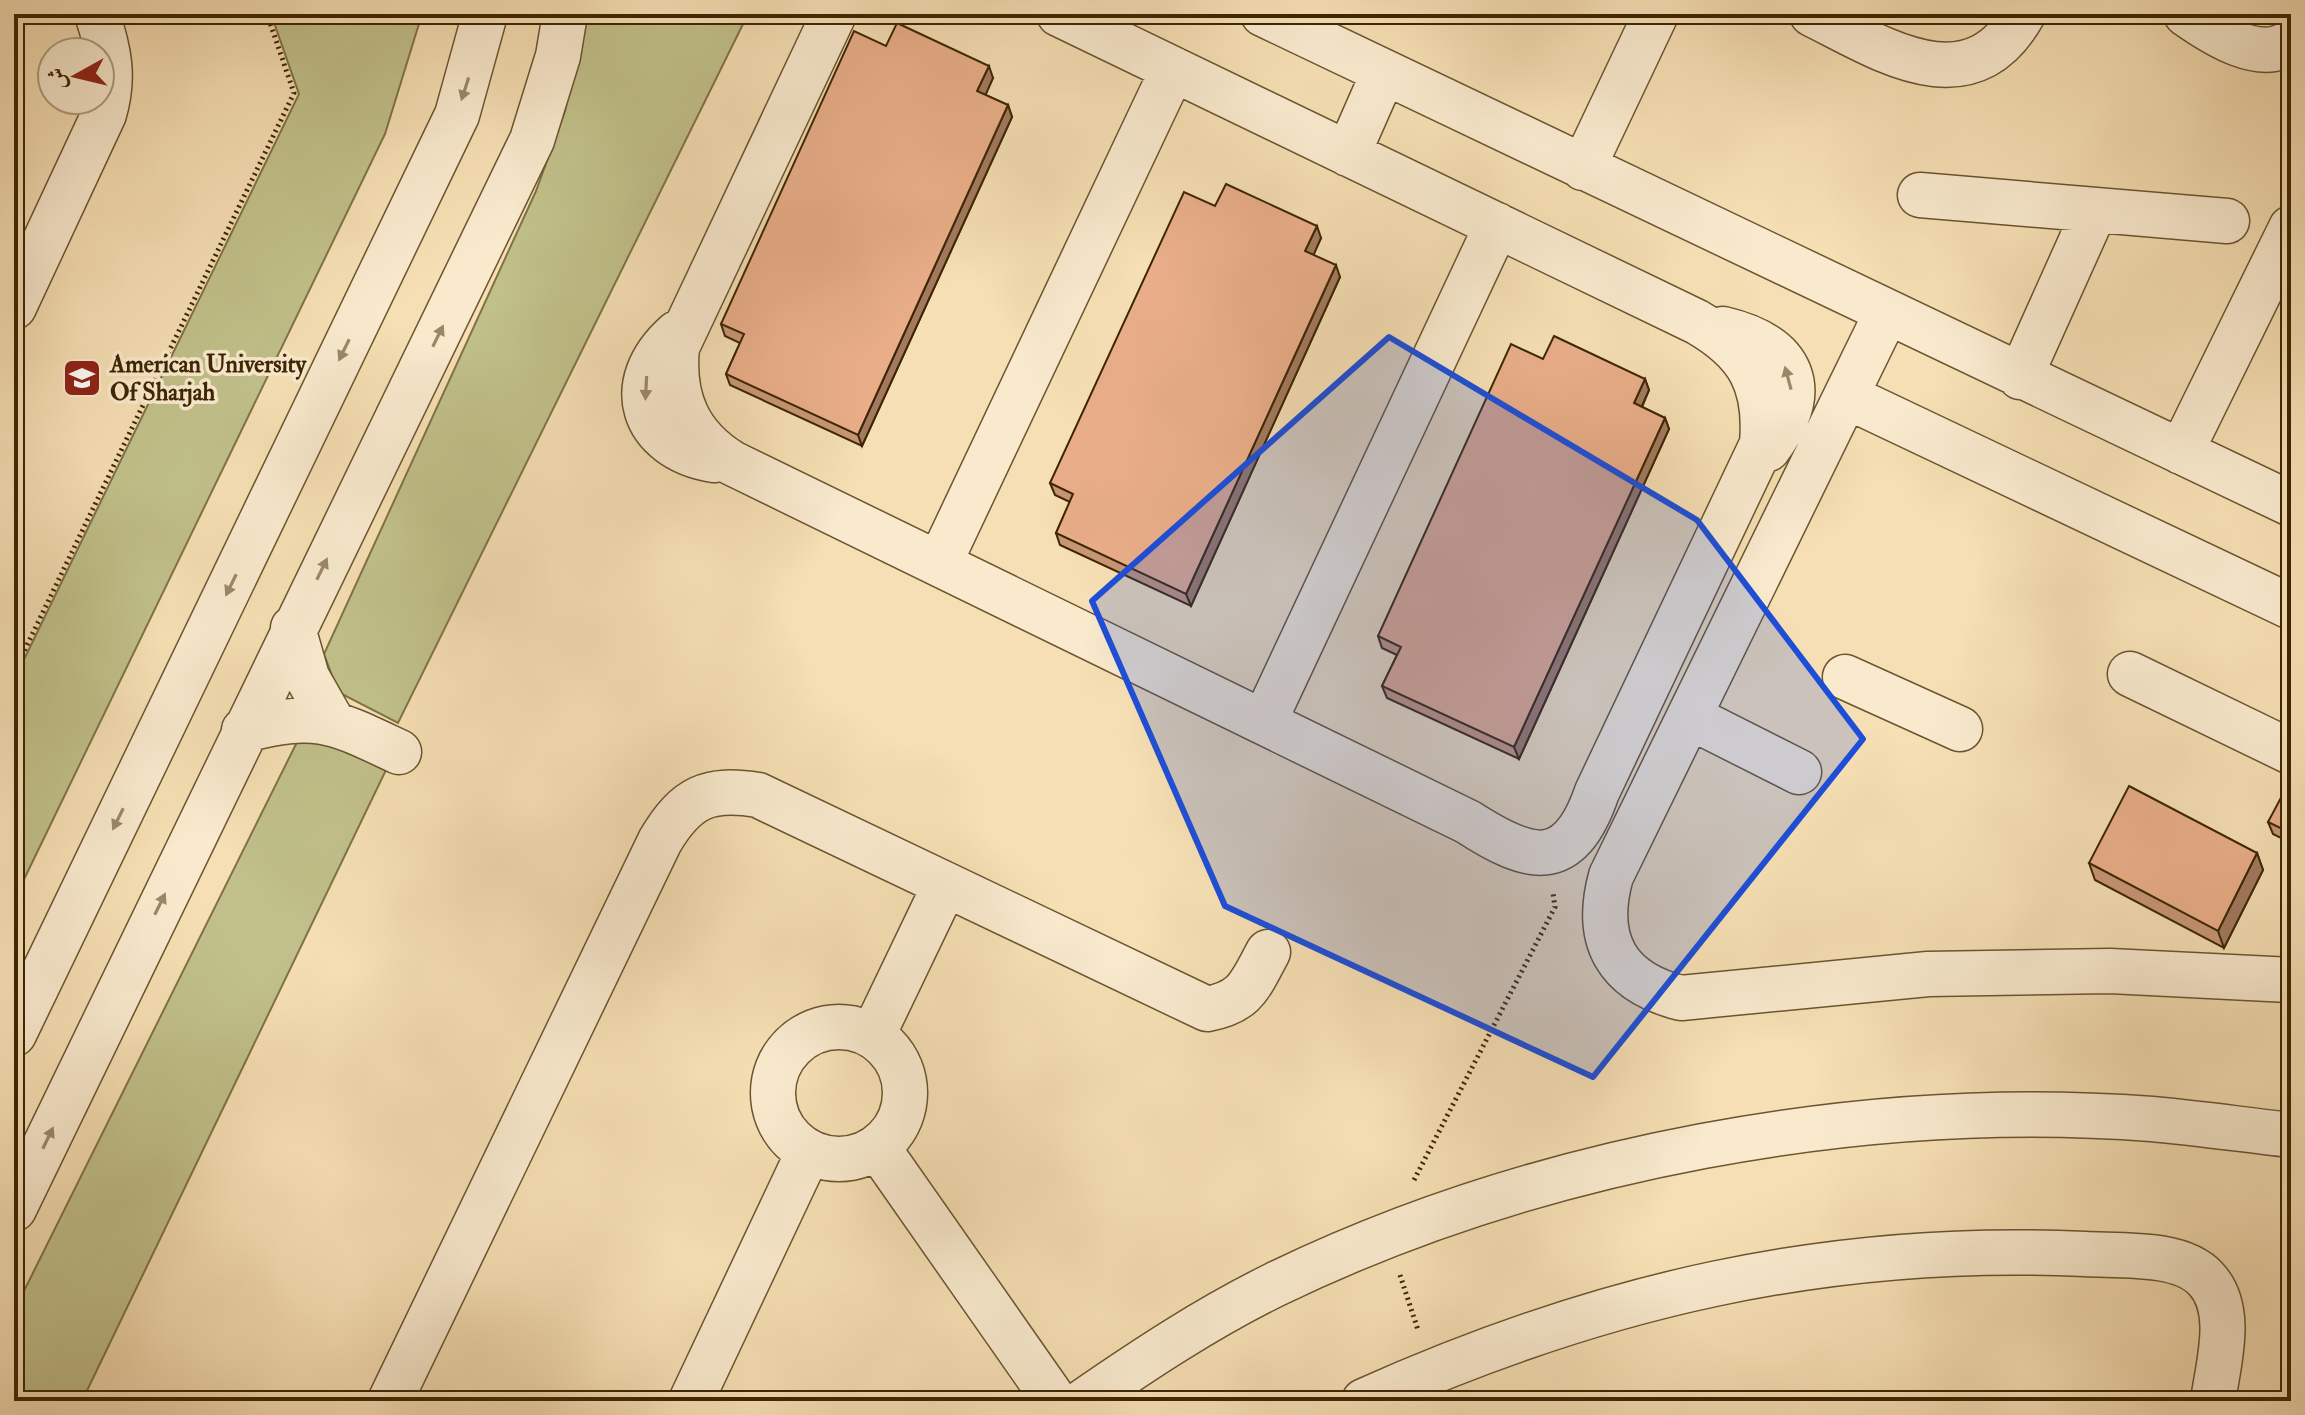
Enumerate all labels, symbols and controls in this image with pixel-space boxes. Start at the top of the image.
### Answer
north arrow [36,36,116,116]
text: ش [42,66,73,91]
one-way arrow [458,77,470,101]
one-way arrow [431,324,444,347]
one-way arrow [337,339,351,362]
place label: American University Of Sharjah [109,349,308,408]
school or university icon: American University Of Sharjah [61,357,103,399]
one-way arrow [1781,366,1794,390]
one-way arrow [639,376,652,401]
one-way arrow [316,557,329,580]
one-way arrow [224,573,238,596]
one-way arrow [111,807,125,830]
one-way arrow [153,892,167,915]
one-way arrow [41,1127,55,1150]

